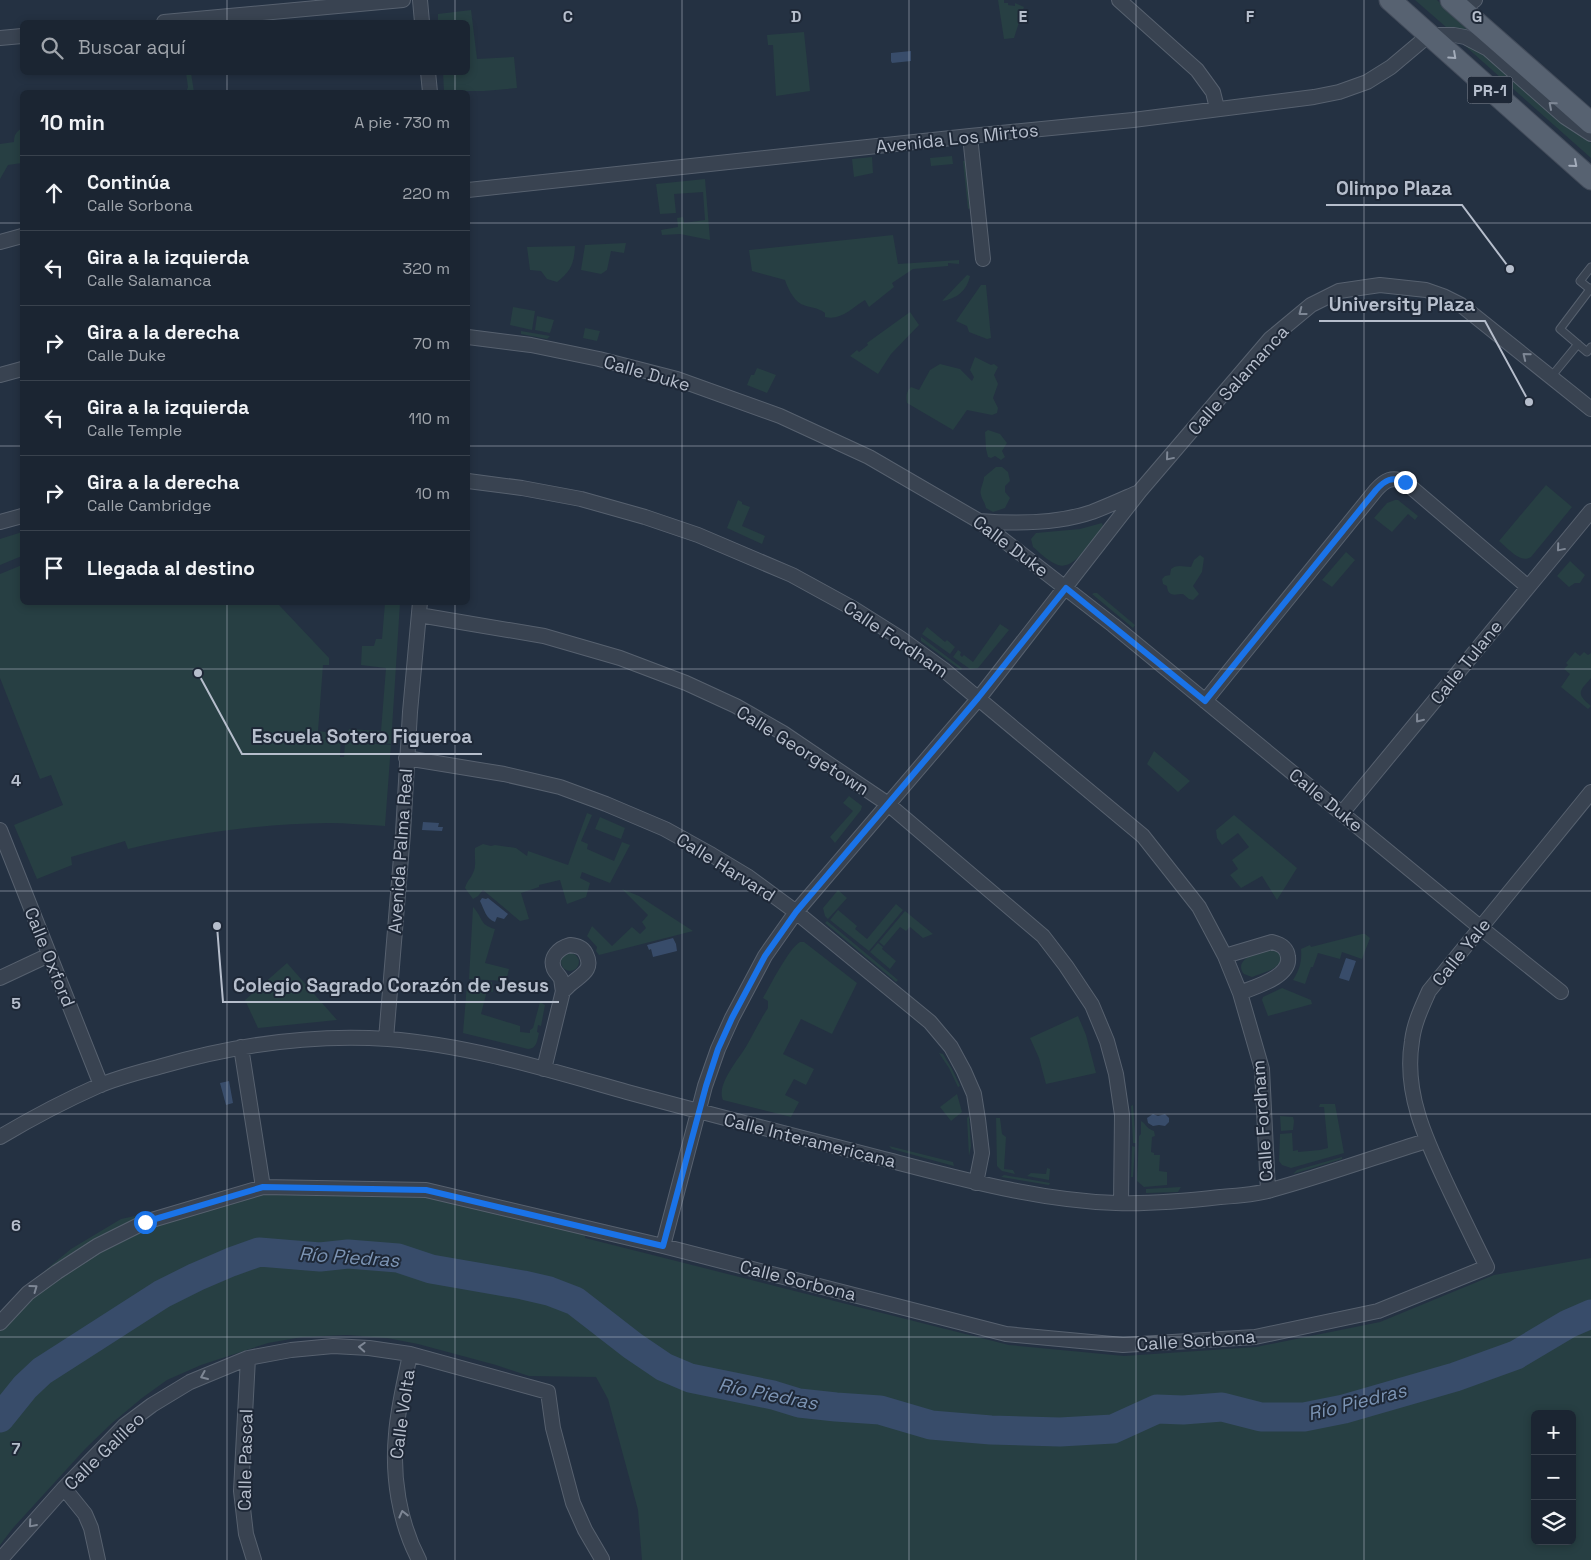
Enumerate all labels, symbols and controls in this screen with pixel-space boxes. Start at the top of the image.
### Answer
text: C [563,6,573,27]
text: D [791,6,801,27]
text: E [1019,6,1028,27]
text: F [1246,6,1255,27]
text: G [1472,6,1482,27]
search box [20,20,470,75]
icon: search [38,34,66,62]
text: Buscar aquí [78,35,186,60]
one-way arrow [1447,50,1456,59]
road number: PR-1 [1468,76,1512,104]
one-way arrow [1549,102,1558,111]
text: 10 min [40,109,105,136]
text: A pie · 730 m [354,112,450,133]
street label: Avenida Los Mirtos [875,118,1039,158]
one-way arrow [1569,158,1578,167]
text: Continúa [87,170,170,195]
callout: Olimpo Plaza [1326,171,1462,205]
text: Olimpo Plaza [1336,176,1452,201]
icon: ahead [40,179,68,207]
text: 220 m [403,183,450,204]
text: Calle Sorbona [87,195,193,216]
text: Gira a la izquierda [87,245,249,270]
icon: left [40,254,68,282]
text: 320 m [403,258,450,279]
text: Calle Salamanca [87,270,212,291]
callout: University Plaza [1319,287,1485,321]
text: University Plaza [1329,292,1475,317]
one-way arrow [1298,306,1308,315]
text: Gira a la derecha [87,320,239,345]
street label: Calle Salamanca [1183,320,1293,440]
icon: right [40,329,68,357]
text: 70 m [413,333,450,354]
text: Calle Duke [87,345,166,366]
street label: Calle Duke [601,350,693,396]
one-way arrow [1523,353,1532,361]
text: Gira a la izquierda [87,395,249,420]
icon: left [40,404,68,432]
text: 110 m [408,408,450,429]
text: Calle Temple [87,420,182,441]
one-way arrow [1166,452,1175,461]
text: Gira a la derecha [87,470,239,495]
route end [1394,471,1417,494]
icon: right [40,479,68,507]
text: 10 m [415,483,450,504]
text: Calle Cambridge [87,495,211,516]
street label: Calle Duke [969,510,1053,582]
one-way arrow [1556,543,1565,552]
icon: arrive [40,554,68,582]
text: Llegada al destino [87,556,255,581]
street label: Calle Fordham [839,595,953,683]
street label: Calle Tulane [1425,615,1507,709]
street label: Calle Georgetown [732,700,874,800]
one-way arrow [1417,713,1425,722]
callout: Escuela Sotero Figueroa [242,720,482,754]
text: Escuela Sotero Figueroa [252,724,472,749]
street label: Calle Duke [1284,763,1368,837]
street label: Avenida Palma Real [383,768,417,934]
text: 4 [11,770,21,791]
street label: Calle Harvard [672,827,780,907]
street label: Calle Oxford [20,904,80,1010]
street label: Calle Yale [1427,913,1495,991]
callout: Colegio Sagrado Corazón de Jesus [223,968,559,1002]
text: Colegio Sagrado Corazón de Jesus [233,973,549,998]
text: 5 [11,993,21,1014]
street label: Calle Fordham [1246,1060,1278,1182]
street label: Calle Interamericana [722,1107,898,1173]
route start [134,1211,157,1234]
text: 6 [11,1215,21,1236]
water label: Río Piedras [298,1241,401,1273]
street label: Calle Sorbona [737,1254,859,1306]
one-way arrow [28,1286,37,1294]
street label: Calle Sorbona [1136,1324,1256,1356]
one-way arrow [358,1342,366,1353]
street label: Calle Volta [384,1368,420,1460]
one-way arrow [200,1370,209,1381]
water label: Río Piedras [716,1372,821,1416]
water label: Río Piedras [1305,1377,1410,1426]
street label: Calle Galileo [59,1407,149,1495]
street label: Calle Pascal [233,1409,257,1511]
map controls [1531,1410,1576,1545]
button: + [1531,1410,1576,1455]
text: 7 [12,1438,21,1459]
button: − [1531,1455,1576,1500]
button: layers [1531,1500,1576,1545]
one-way arrow [398,1510,409,1519]
one-way arrow [29,1518,38,1527]

